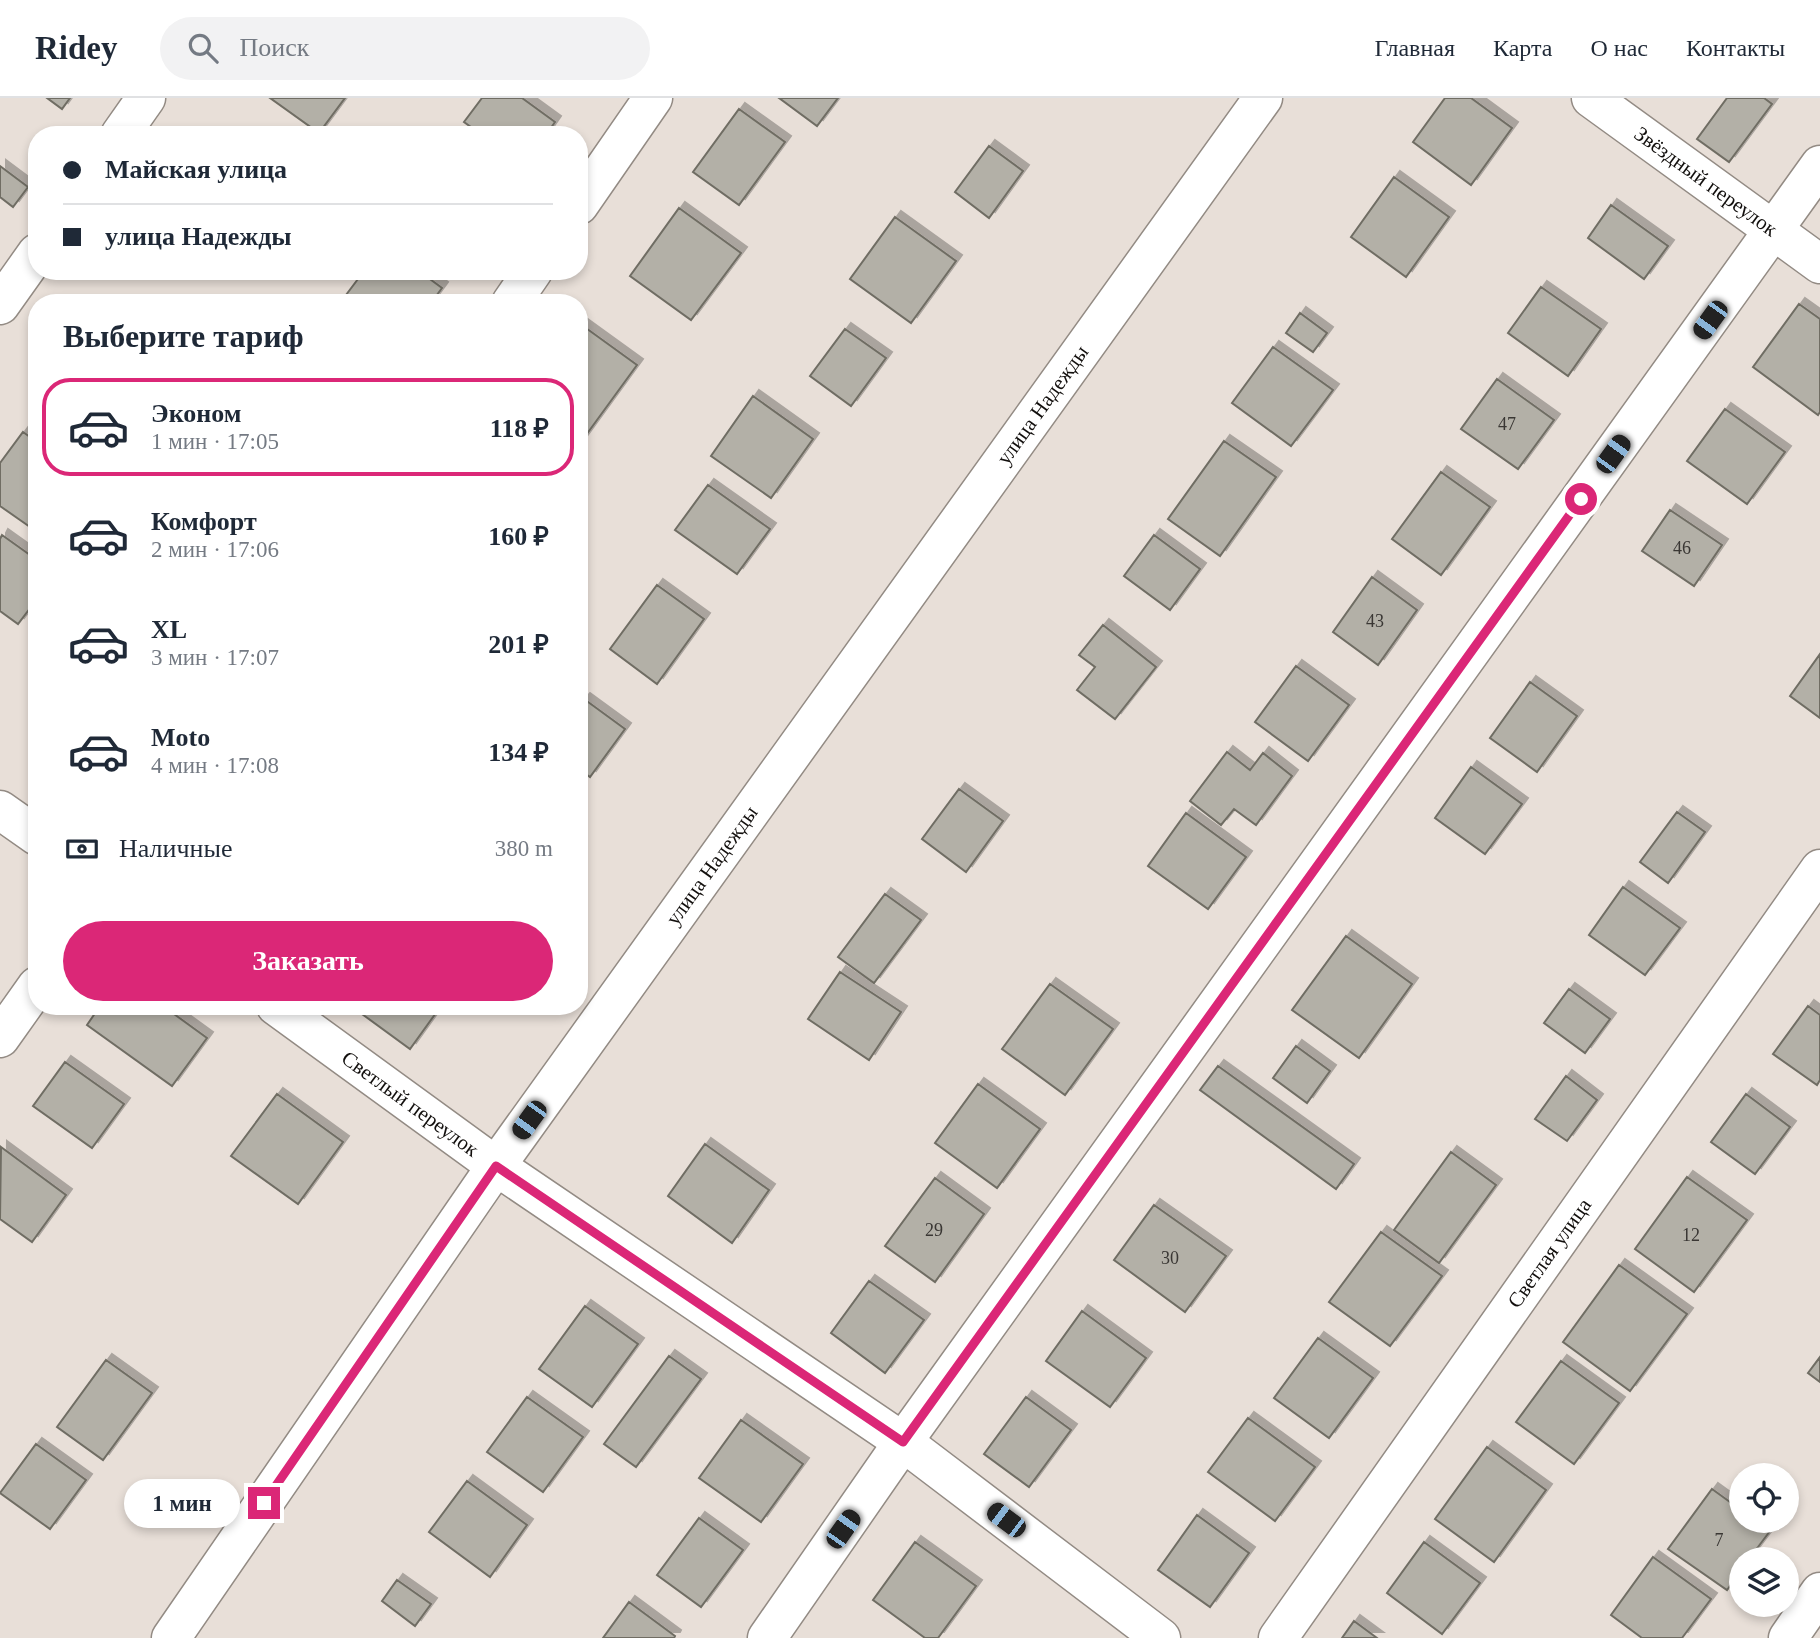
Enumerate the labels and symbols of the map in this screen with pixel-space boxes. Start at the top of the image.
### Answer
street label: Звёздный переулок [1630,121,1783,242]
car [1690,297,1731,343]
street label: улица Надежды [992,341,1093,469]
house number: 47 [1498,414,1516,434]
car [1593,431,1634,477]
route start [1565,483,1597,515]
house number: 46 [1673,538,1691,558]
house number: 43 [1366,611,1384,631]
street label: улица Надежды [661,801,763,930]
street label: Светлый переулок [337,1046,484,1162]
car [509,1097,550,1143]
street label: Светлая улица [1503,1193,1597,1312]
house number: 29 [925,1220,943,1240]
house number: 12 [1682,1225,1700,1245]
house number: 30 [1161,1248,1179,1268]
callout: 1 мин [124,1478,240,1528]
route end [248,1487,280,1519]
car [983,1499,1030,1541]
car [823,1506,864,1552]
house number: 7 [1715,1530,1724,1550]

